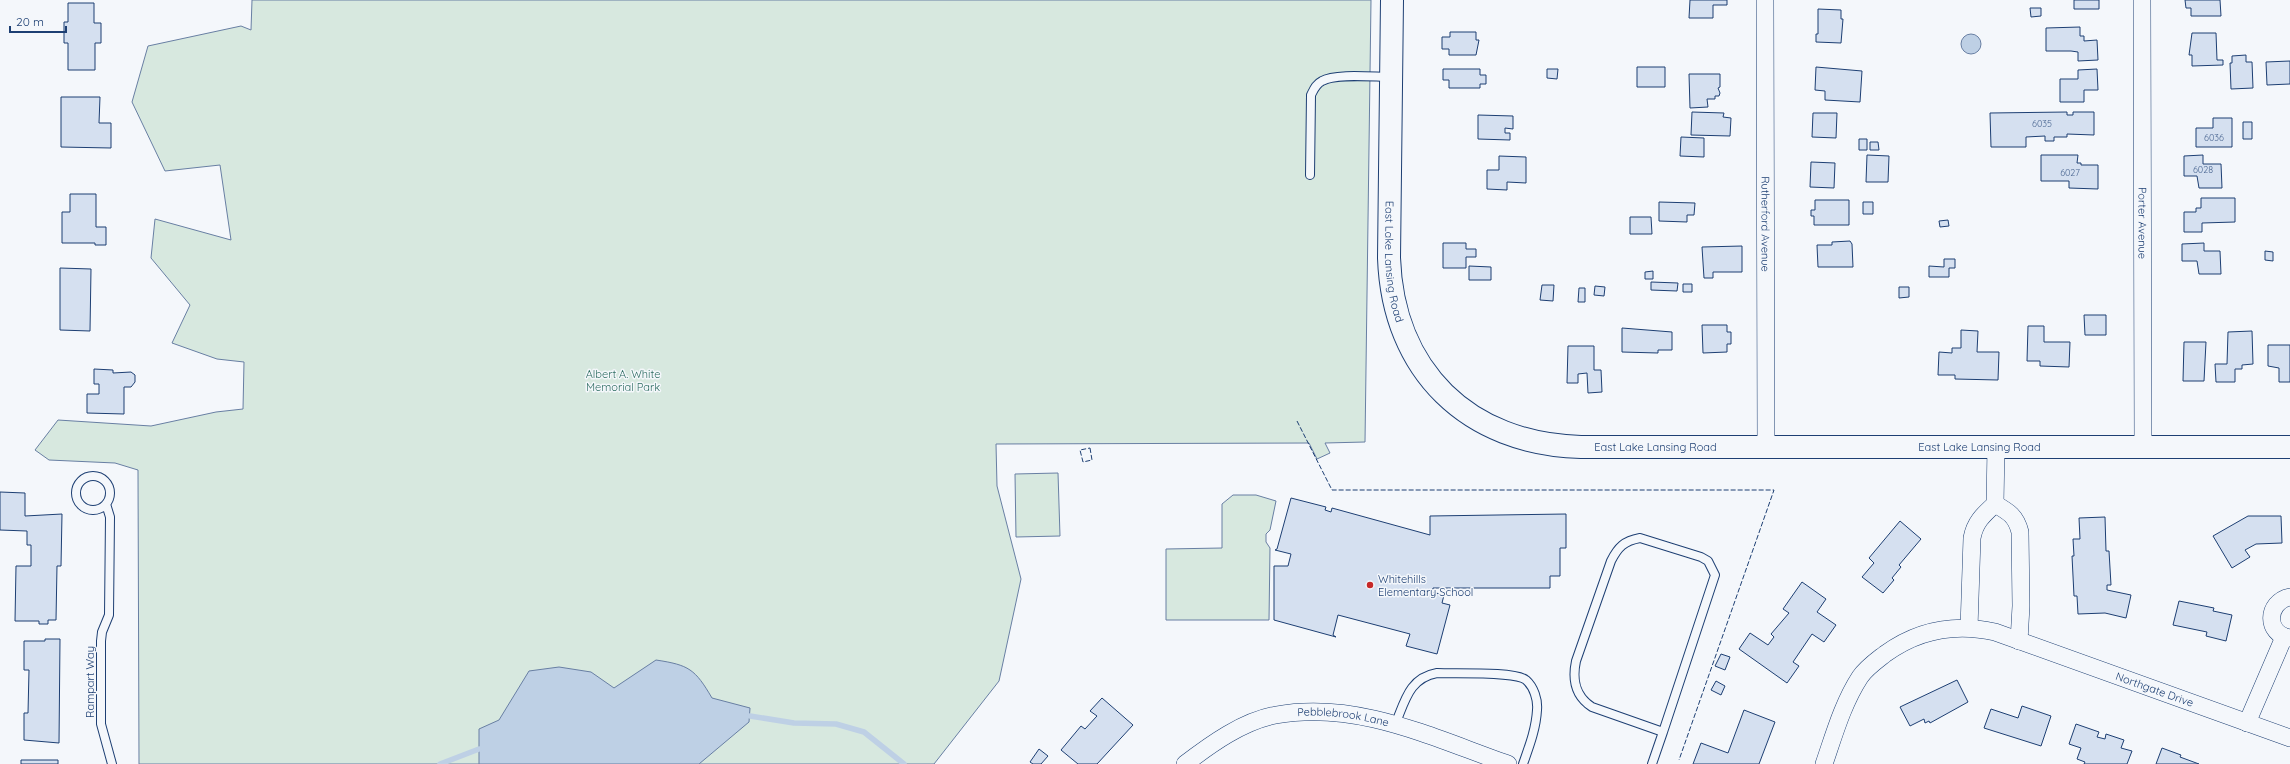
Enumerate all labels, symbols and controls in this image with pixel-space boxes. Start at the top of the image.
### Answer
scale bar [10,8,66,34]
text: 20 m [16,14,44,29]
house number: 6035 [2032,118,2052,129]
house number: 6036 [2204,132,2224,143]
house number: 6028 [2193,164,2213,175]
house number: 6027 [2060,167,2080,178]
street label: Rutherford Avenue [1758,176,1773,272]
street label: Porter Avenue [2135,187,2150,259]
street label: East Lake Lansing Road [1382,201,1407,324]
park label: Albert A. White Memorial Park [586,367,660,394]
street label: East Lake Lansing Road [1594,440,1717,454]
street label: East Lake Lansing Road [1918,440,2041,454]
place label: Whitehills Elementary School [1378,572,1473,599]
marker: Whitehills Elementary School [1365,580,1375,590]
street label: Rampart Way [83,646,97,718]
street label: Northgate Drive [2114,669,2196,710]
street label: Pebblebrook Lane [1297,705,1391,729]

